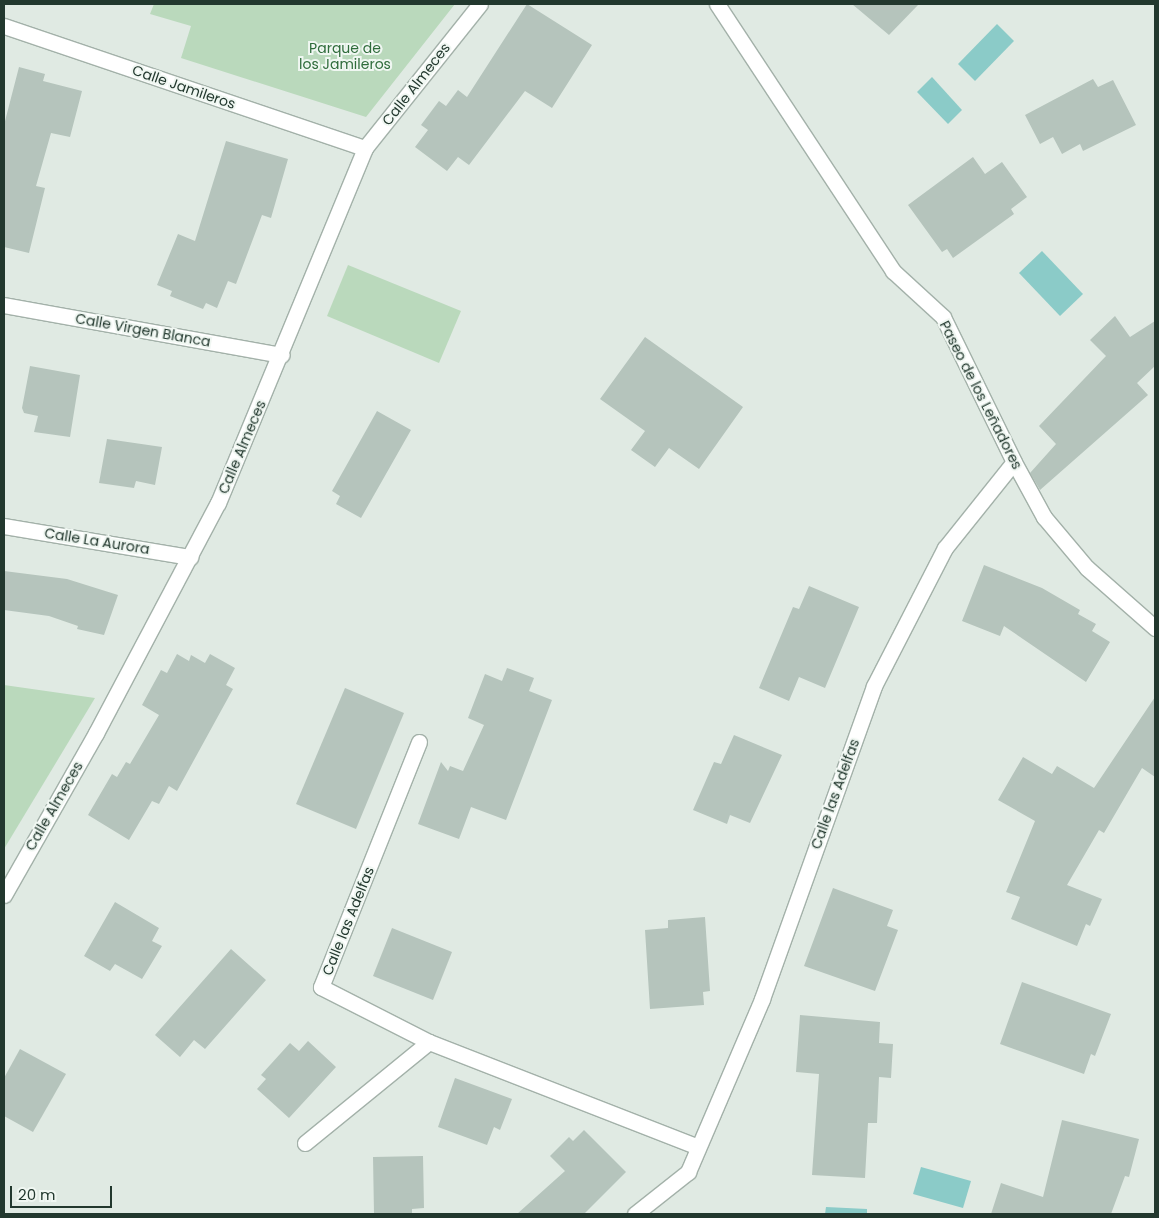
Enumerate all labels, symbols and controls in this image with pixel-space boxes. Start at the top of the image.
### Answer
street label: Calle Almeces [379,39,453,129]
park label: Parque de los Jamileros [299,40,391,72]
street label: Calle Jamileros [130,61,238,113]
street label: Calle Virgen Blanca [74,310,212,350]
street label: Paseo de los Leñadores [936,318,1026,472]
street label: Calle Almeces [215,398,269,496]
street label: Calle La Aurora [43,524,151,558]
street label: Calle las Adelfas [807,737,863,851]
street label: Calle Almeces [22,758,86,854]
street label: Calle las Adelfas [318,864,378,978]
scale bar [12,1176,115,1208]
text: 20 m [18,1184,56,1205]

